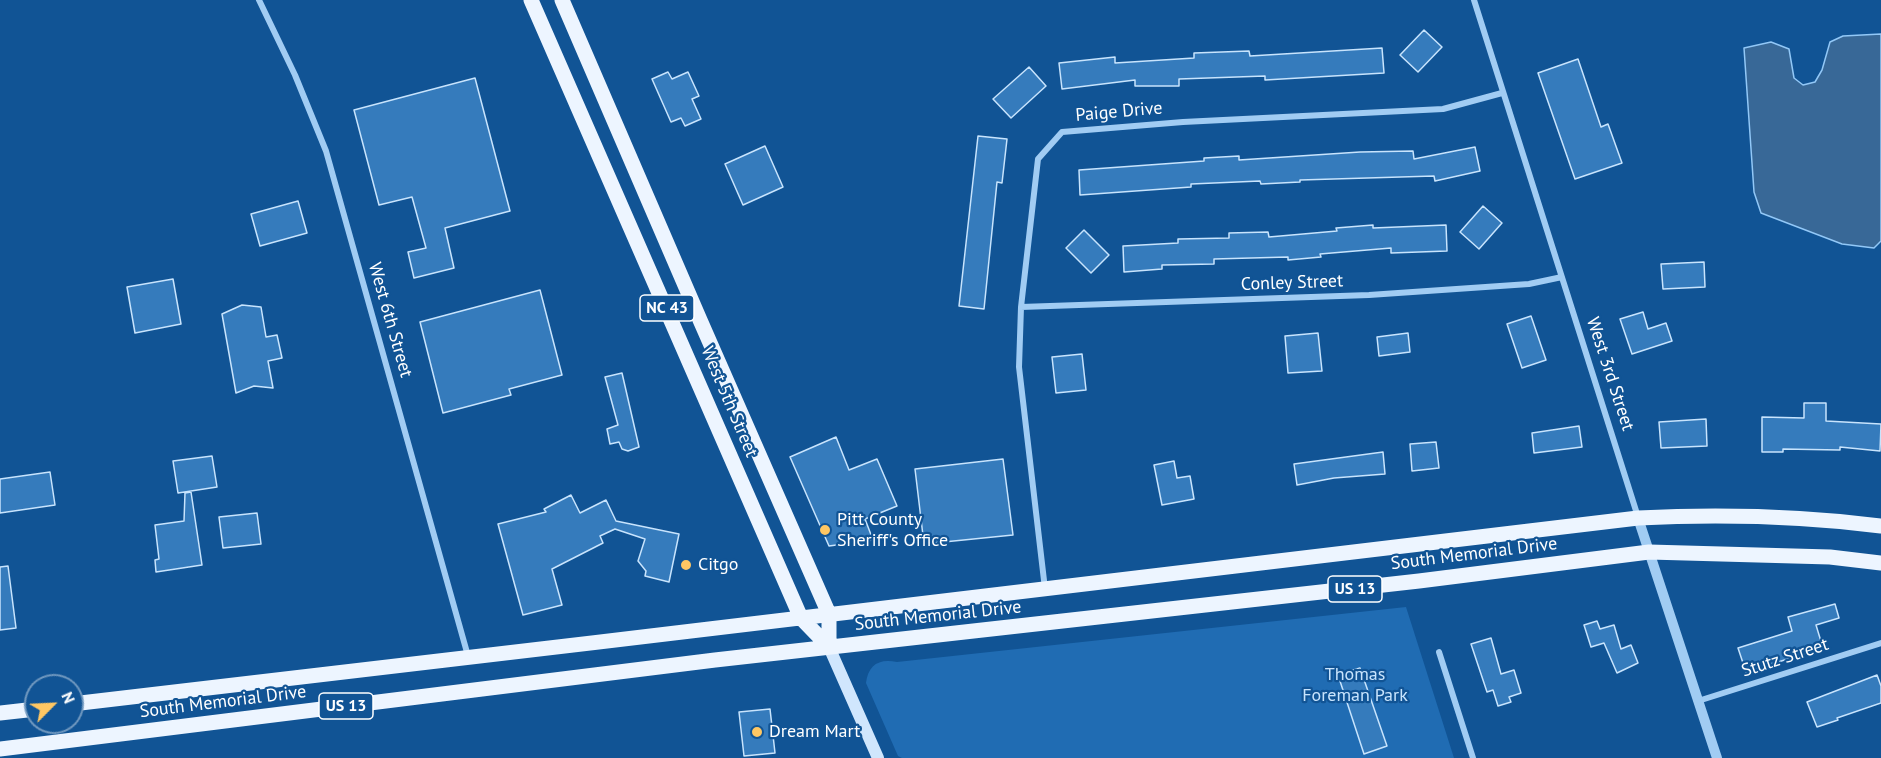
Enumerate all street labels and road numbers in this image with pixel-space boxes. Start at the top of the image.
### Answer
street label: Paige Drive [1075,97,1163,127]
street label: West 6th Street [363,260,417,380]
street label: Conley Street [1240,270,1344,296]
road number: NC 43 [640,295,694,321]
street label: West 3rd Street [1581,314,1639,434]
street label: West 5th Street [696,343,762,461]
street label: South Memorial Drive [1390,533,1558,575]
road number: US 13 [1328,576,1382,602]
street label: South Memorial Drive [854,597,1022,635]
street label: Stutz Street [1739,634,1831,682]
street label: South Memorial Drive [139,681,307,723]
road number: US 13 [319,693,373,719]

